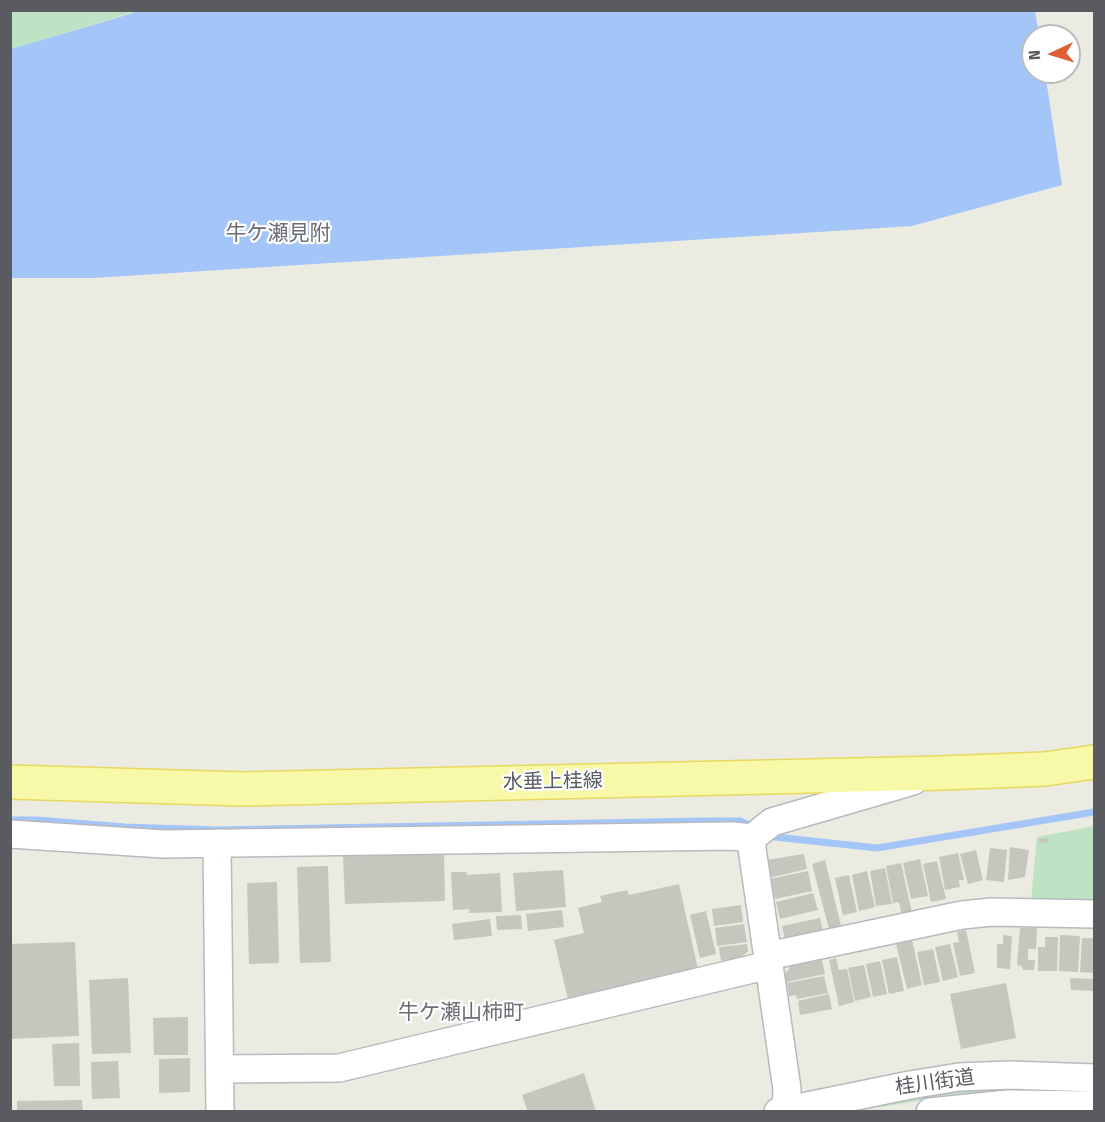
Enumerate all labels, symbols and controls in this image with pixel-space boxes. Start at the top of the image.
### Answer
north arrow [1021,24,1081,84]
text: N [1025,50,1044,61]
district label: 牛ケ瀬見附 [226,221,330,247]
street label: 水垂上桂線 [503,769,603,795]
district label: 牛ケ瀬山柿町 [398,1000,524,1026]
street label: 桂川街道 [894,1066,976,1100]

